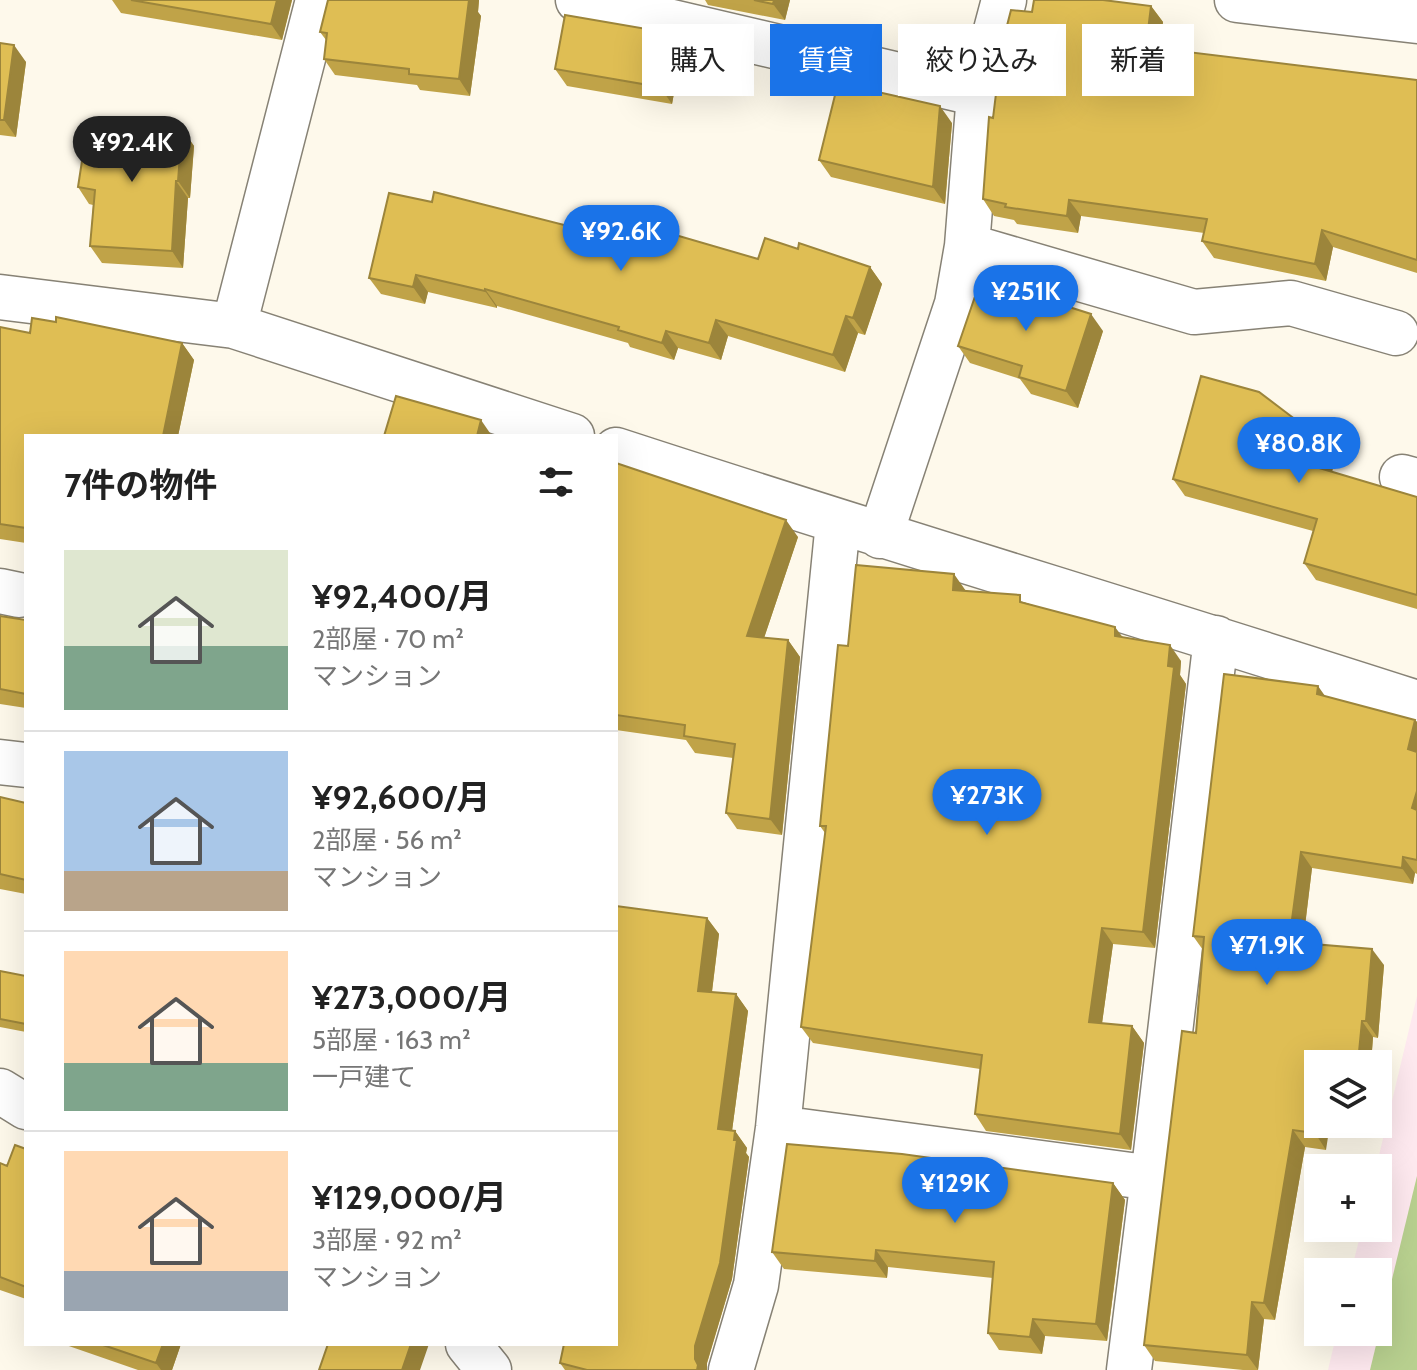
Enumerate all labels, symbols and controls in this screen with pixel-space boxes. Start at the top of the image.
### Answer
chip: 購入 [642,24,754,96]
chip: 賃貸 [770,24,882,96]
chip: 絞り込み [898,24,1066,96]
chip: 新着 [1082,24,1194,96]
pin: ¥92.4K [67,116,197,184]
text: ¥92.4K [91,126,173,158]
pin: ¥92.6K [556,205,686,273]
text: ¥92.6K [581,215,661,247]
pin: ¥251K [970,265,1082,333]
text: ¥251K [991,275,1061,307]
pin: ¥80.8K [1234,417,1364,485]
text: ¥80.8K [1255,427,1343,459]
icon: filters [534,460,578,504]
text: 7件の物件 [64,464,217,506]
text: ¥92,400/月 [312,575,492,617]
icon: home [128,582,224,678]
text: 2部屋 · 70 m² [312,623,464,655]
text: マンション [312,660,442,692]
pin: ¥273K [931,769,1043,837]
text: ¥92,600/月 [312,776,490,818]
text: ¥273K [950,779,1024,811]
icon: home [128,783,224,879]
text: 2部屋 · 56 m² [312,824,462,856]
text: マンション [312,861,442,893]
pin: ¥71.9K [1202,919,1332,987]
text: ¥71.9K [1230,929,1304,961]
text: ¥273,000/月 [312,976,512,1018]
icon: home [128,983,224,1079]
text: 5部屋 · 163 m² [312,1024,471,1056]
map controls [1304,1050,1392,1346]
button: layers [1304,1050,1392,1138]
text: 一戸建て [312,1061,416,1093]
button: + [1304,1154,1392,1242]
pin: ¥129K [899,1157,1011,1225]
text: ¥129K [920,1167,990,1199]
text: ¥129,000/月 [312,1176,507,1218]
icon: home [128,1183,224,1279]
text: 3部屋 · 92 m² [312,1224,462,1256]
button: − [1304,1258,1392,1346]
text: マンション [312,1261,442,1293]

